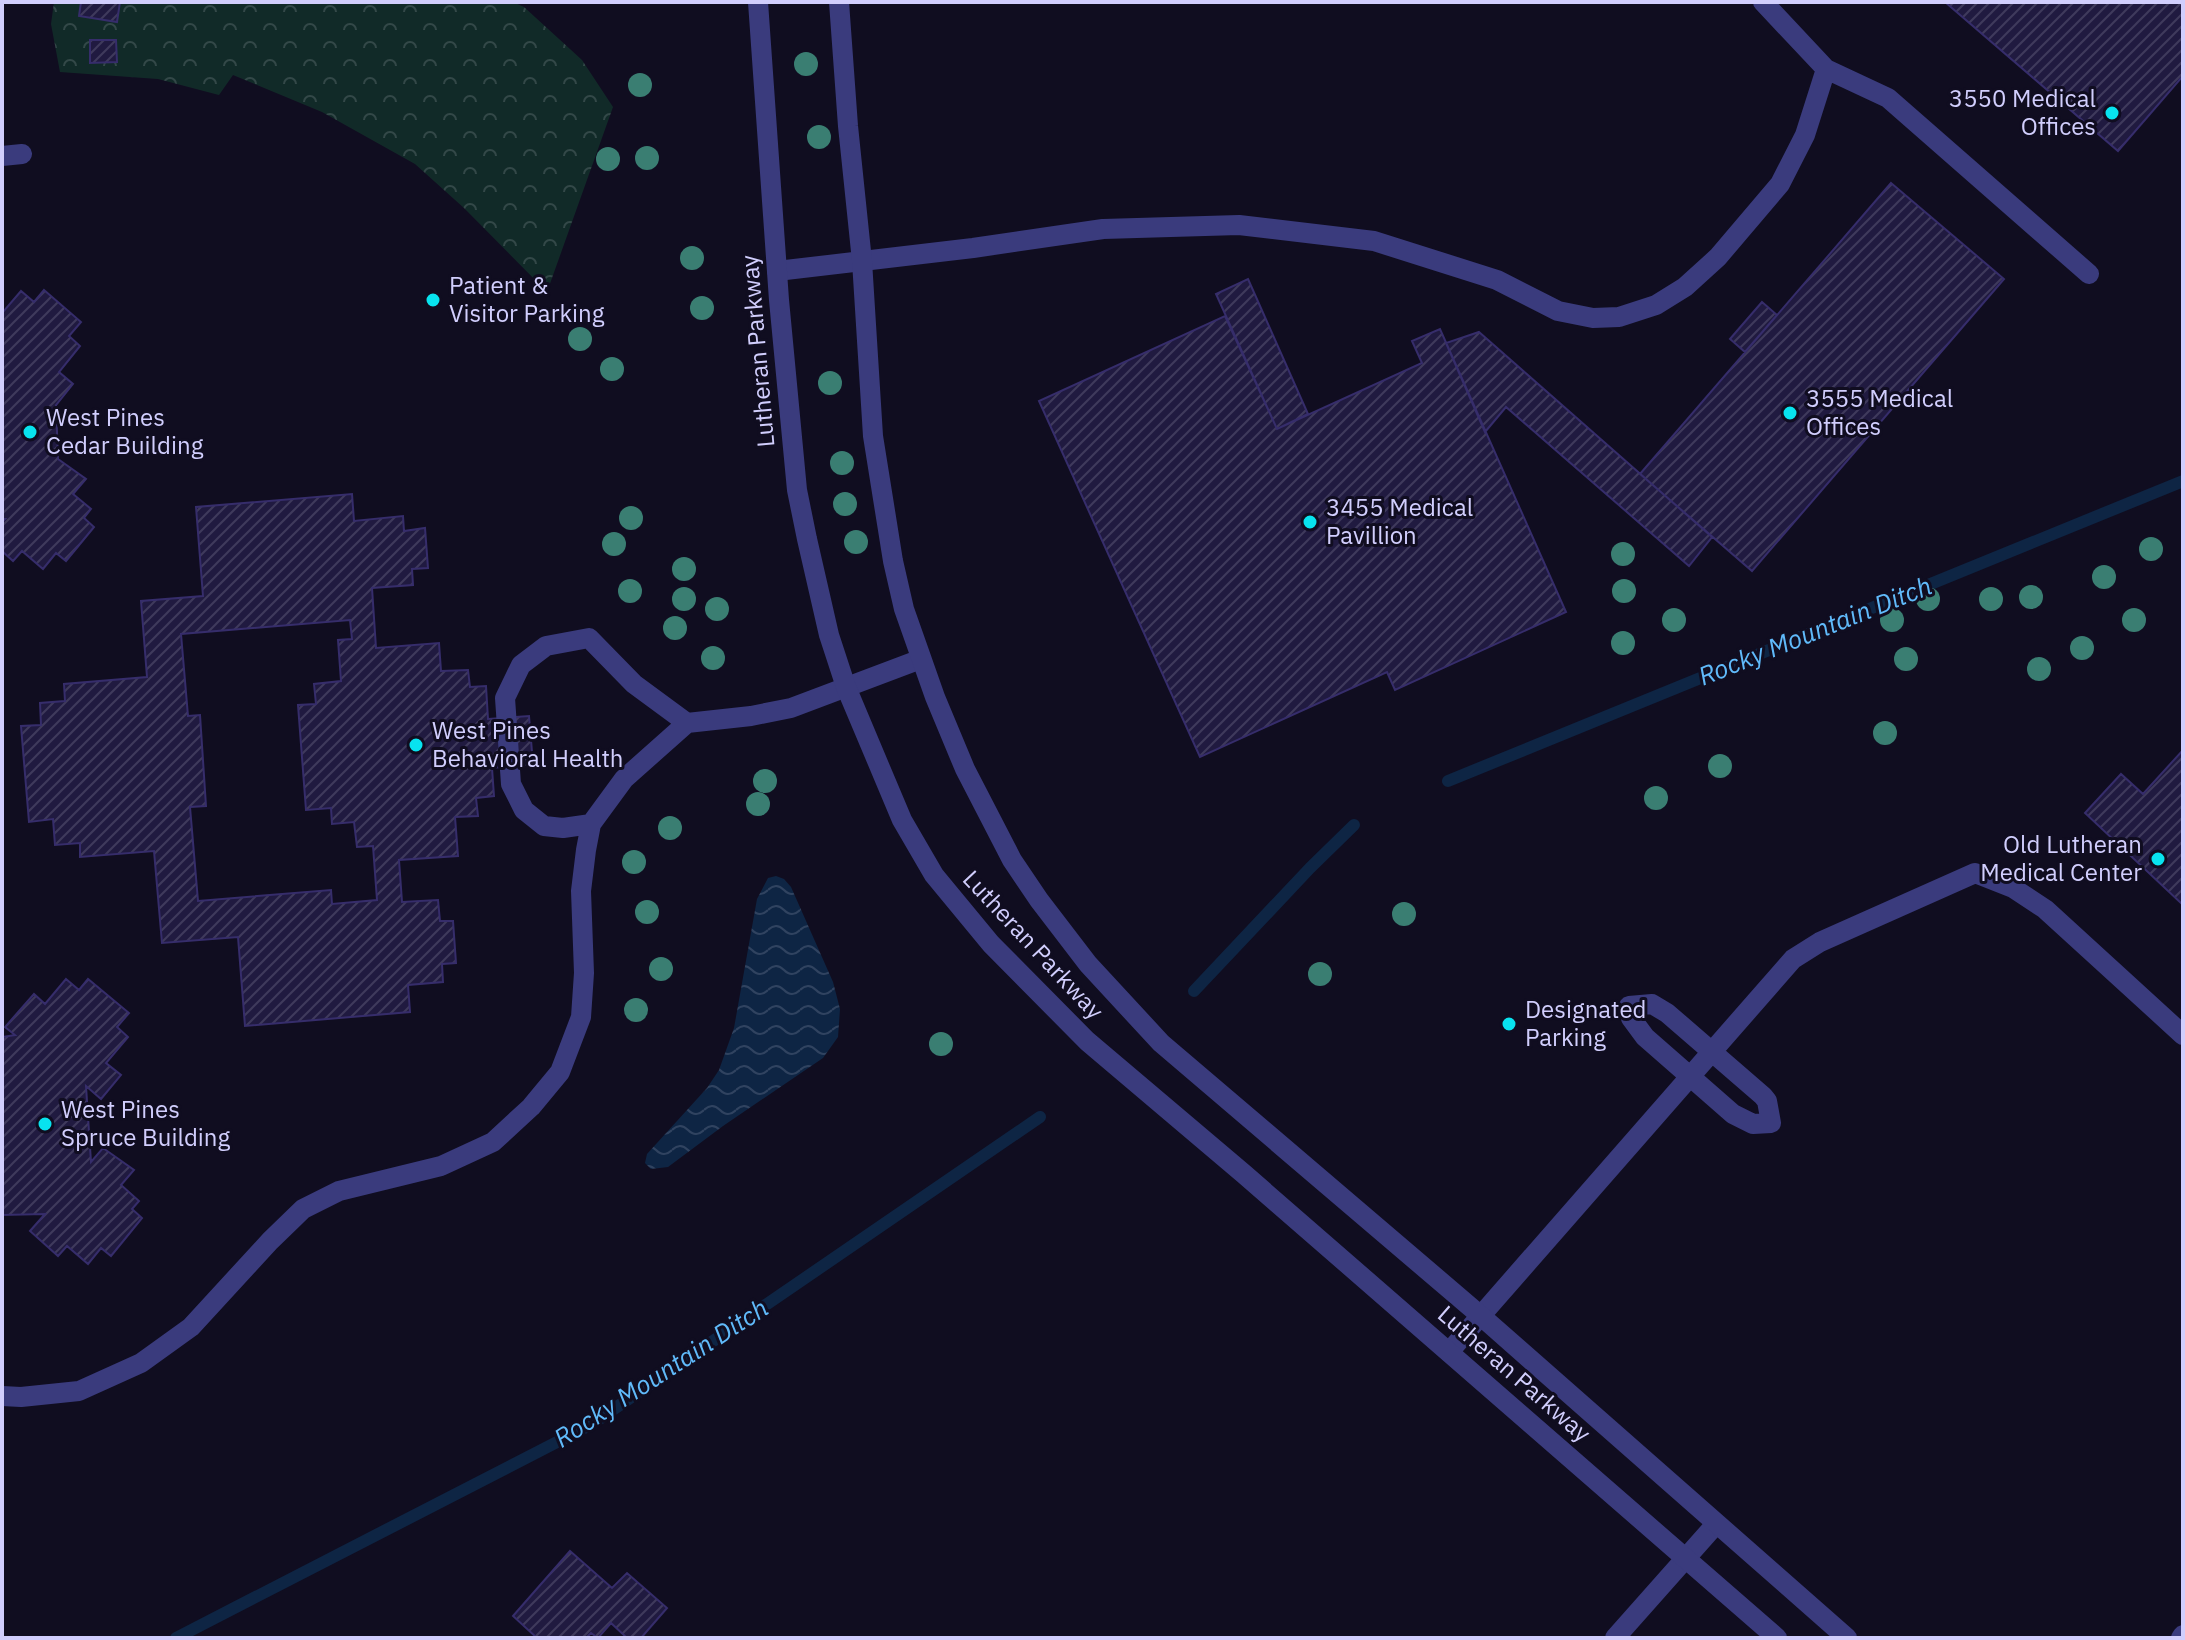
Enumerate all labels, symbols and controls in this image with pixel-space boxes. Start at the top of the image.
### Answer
place label: 3550 Medical Offices [1949,82,2096,142]
marker: 3550 Medical Offices [2103,104,2121,122]
street label: Lutheran Parkway [733,254,781,449]
place label: Patient & Visitor Parking [449,269,605,329]
marker: Patient & Visitor Parking [424,291,442,309]
place label: 3555 Medical Offices [1806,382,1953,442]
place label: West Pines Cedar Building [46,401,204,461]
marker: 3555 Medical Offices [1781,404,1799,422]
marker: West Pines Cedar Building [21,423,39,441]
place label: 3455 Medical Pavillion [1326,491,1473,551]
marker: 3455 Medical Pavillion [1301,513,1319,531]
water label: Rocky Mountain Ditch [1693,568,1936,692]
place label: West Pines Behavioral Health [432,714,624,774]
marker: West Pines Behavioral Health [407,736,425,754]
place label: Old Lutheran Medical Center [1980,828,2142,888]
marker: Old Lutheran Medical Center [2149,850,2167,868]
street label: Lutheran Parkway [956,863,1111,1026]
place label: Designated Parking [1525,993,1647,1053]
marker: Designated Parking [1500,1015,1518,1033]
place label: West Pines Spruce Building [61,1093,230,1153]
marker: West Pines Spruce Building [36,1115,54,1133]
water label: Rocky Mountain Ditch [547,1290,774,1454]
street label: Lutheran Parkway [1431,1298,1598,1449]

